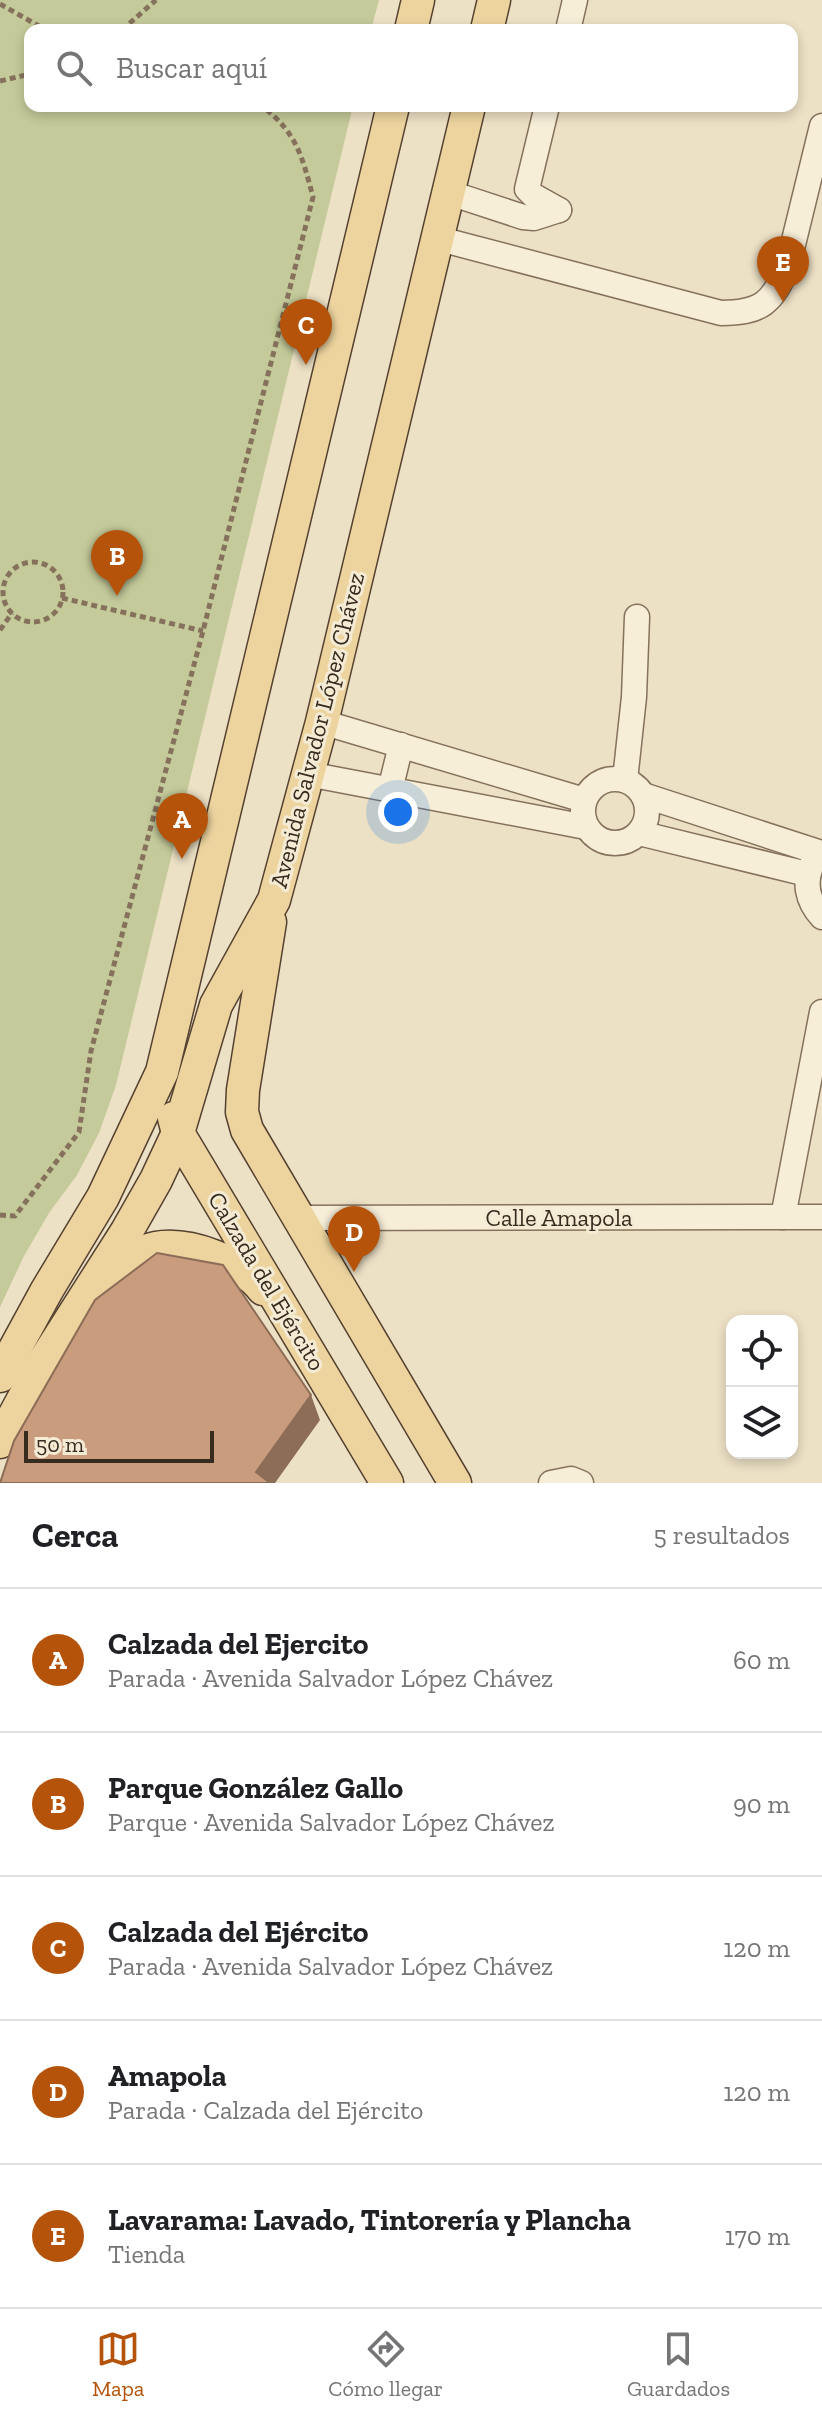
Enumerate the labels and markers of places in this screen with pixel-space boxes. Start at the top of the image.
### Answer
pin: E [757,236,809,302]
pin: C [280,299,332,365]
pin: B [91,530,143,596]
pin: A [156,793,208,859]
pin: D [328,1206,380,1272]

